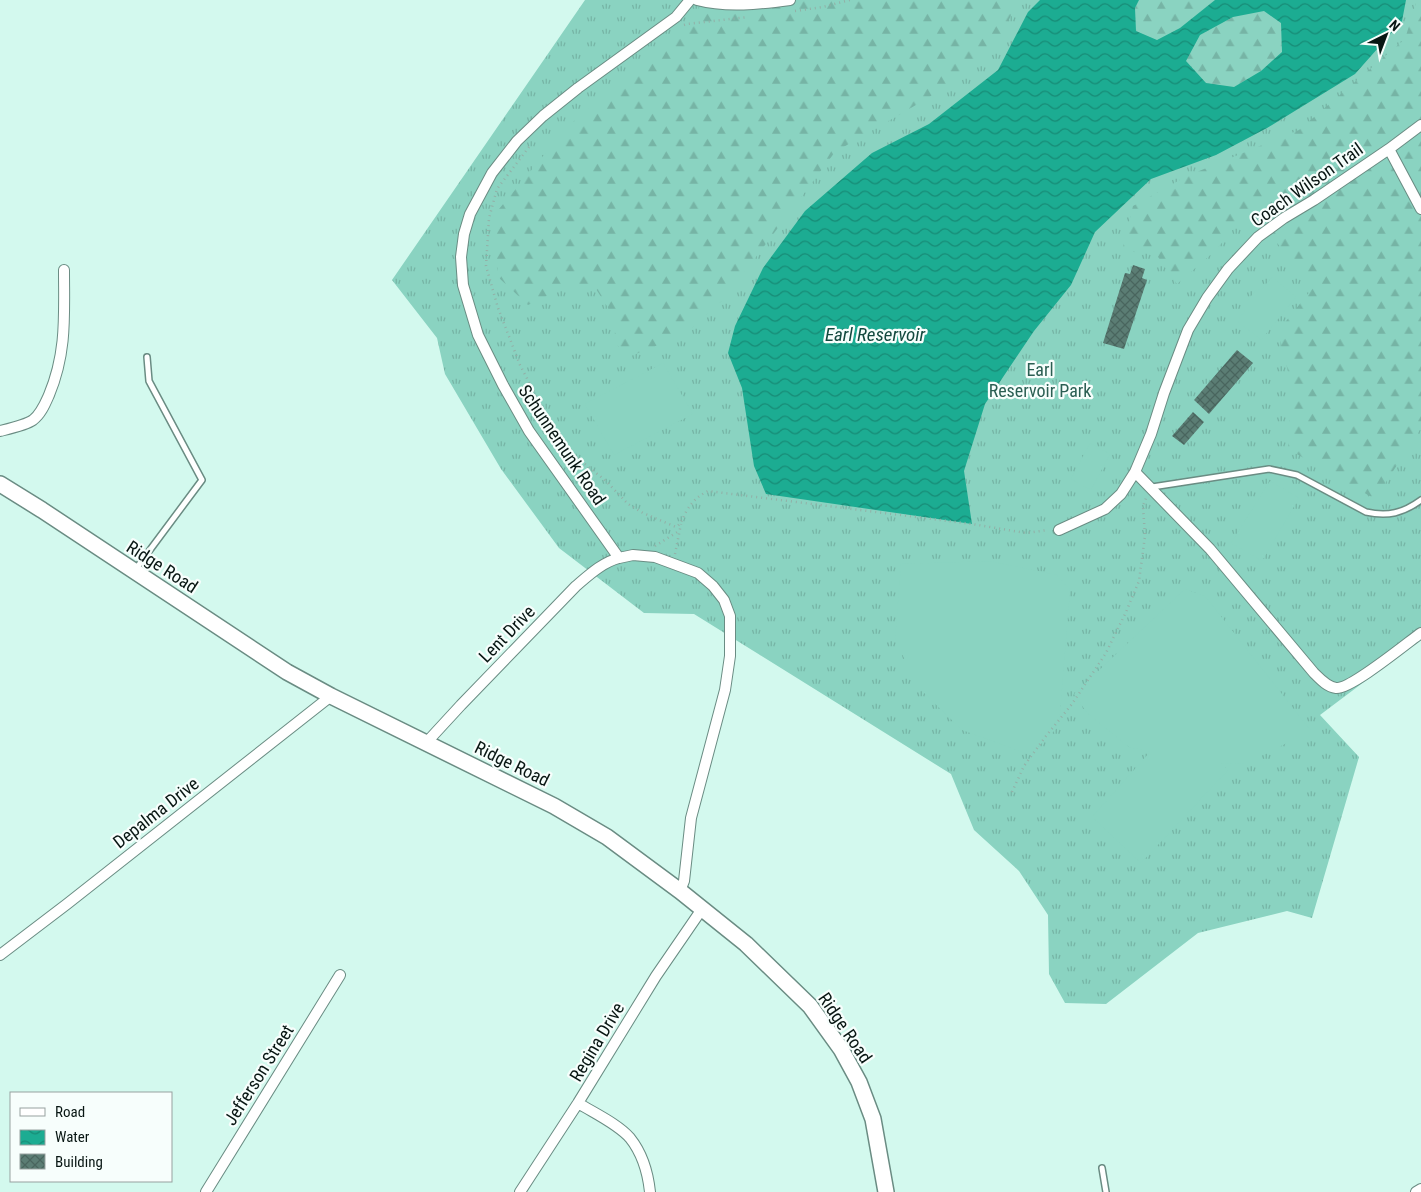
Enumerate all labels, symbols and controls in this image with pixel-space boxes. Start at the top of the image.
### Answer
north arrow [1361,10,1411,60]
text: N [1386,17,1403,34]
street label: Coach Wilson Trail [1247,138,1367,231]
water label: Earl Reservoir [825,323,926,346]
park label: Earl Reservoir Park [989,359,1091,401]
street label: Schunnemunk Road [514,381,610,509]
street label: Ridge Road [123,536,202,597]
street label: Lent Drive [474,601,539,667]
street label: Ridge Road [472,737,553,791]
street label: Depalma Drive [109,773,203,852]
street label: Ridge Road [814,989,877,1067]
street label: Regina Drive [565,998,628,1085]
street label: Jefferson Street [219,1021,298,1129]
legend [10,1092,172,1182]
text: Road [55,1103,85,1121]
text: Water [55,1128,90,1146]
text: Building [55,1153,103,1171]

